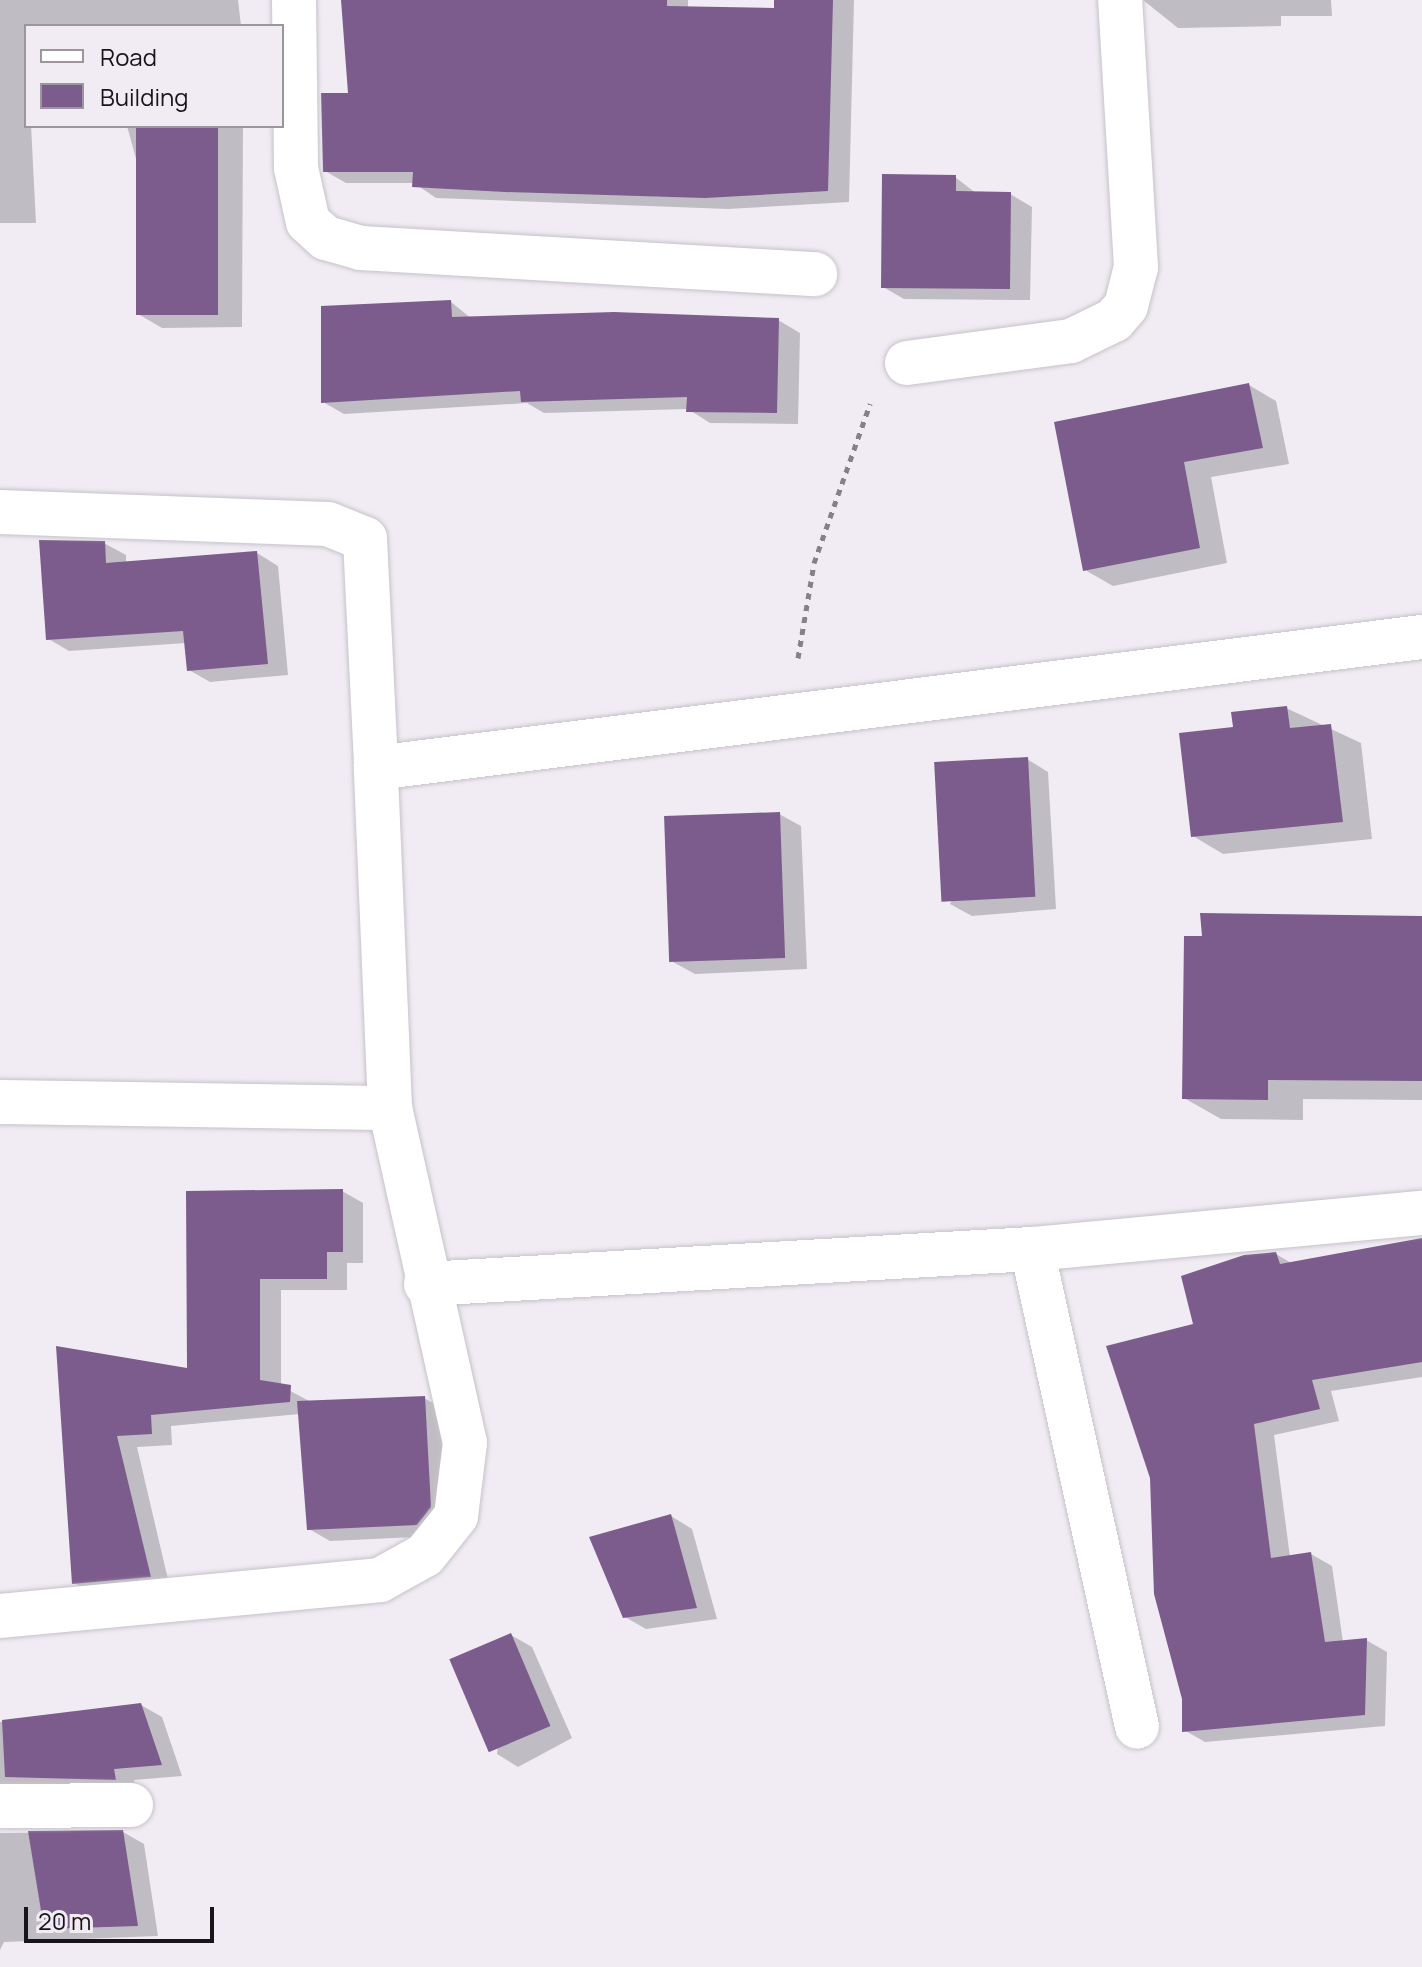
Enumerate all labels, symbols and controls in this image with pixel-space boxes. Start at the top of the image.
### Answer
legend [24,24,284,128]
text: Road [100,40,157,73]
text: Building [100,80,188,113]
scale bar [28,1891,218,1941]
text: 20 m [38,1904,91,1937]

